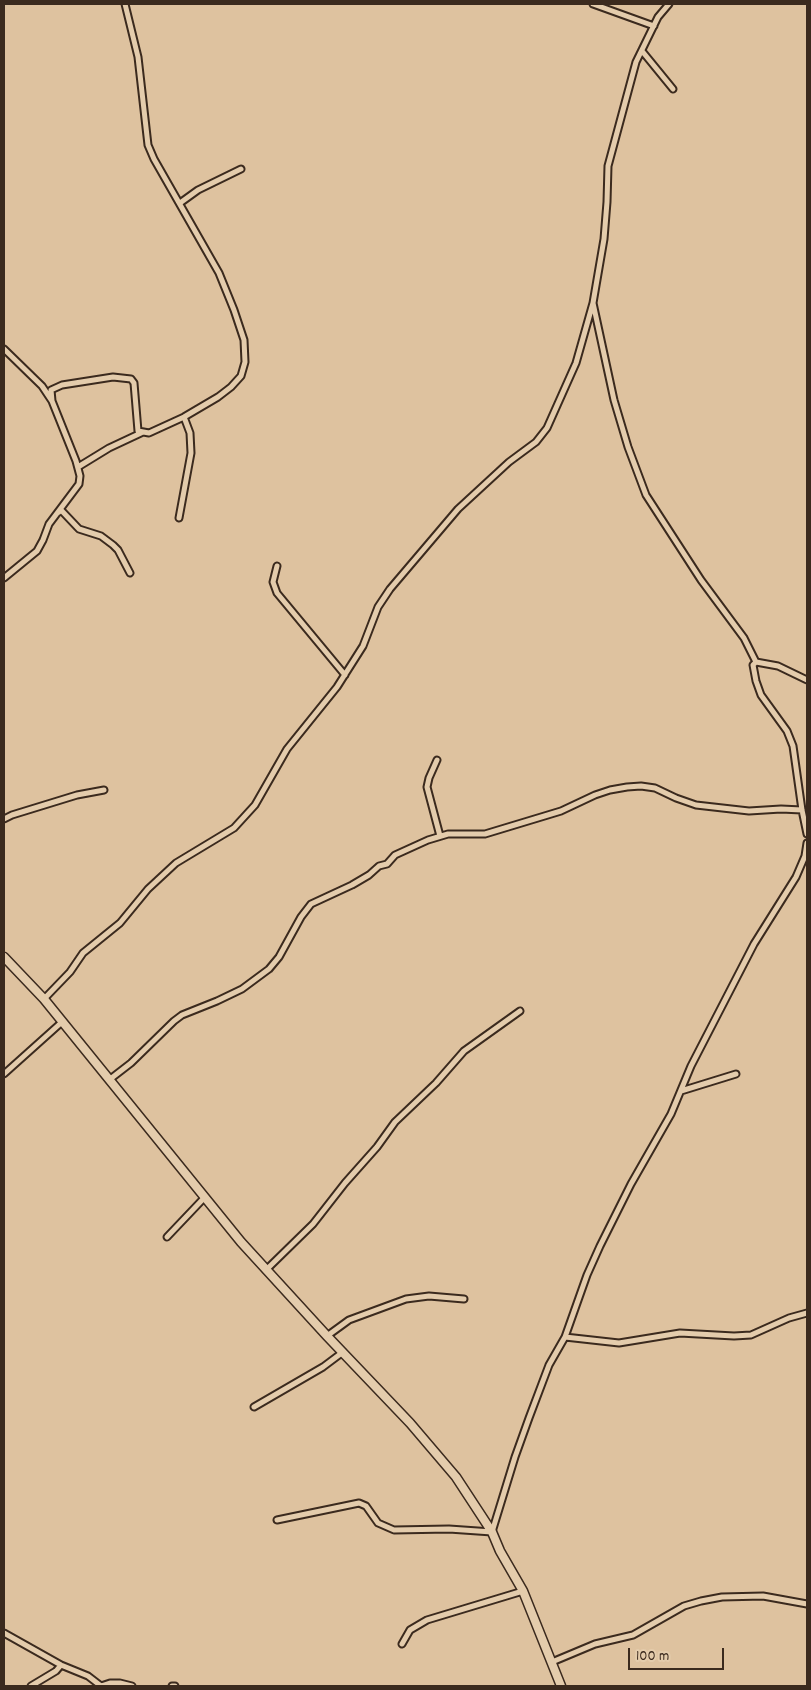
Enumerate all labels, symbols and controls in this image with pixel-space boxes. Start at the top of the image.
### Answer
scale bar [631,1638,727,1670]
text: 100 m [636,1646,669,1668]

